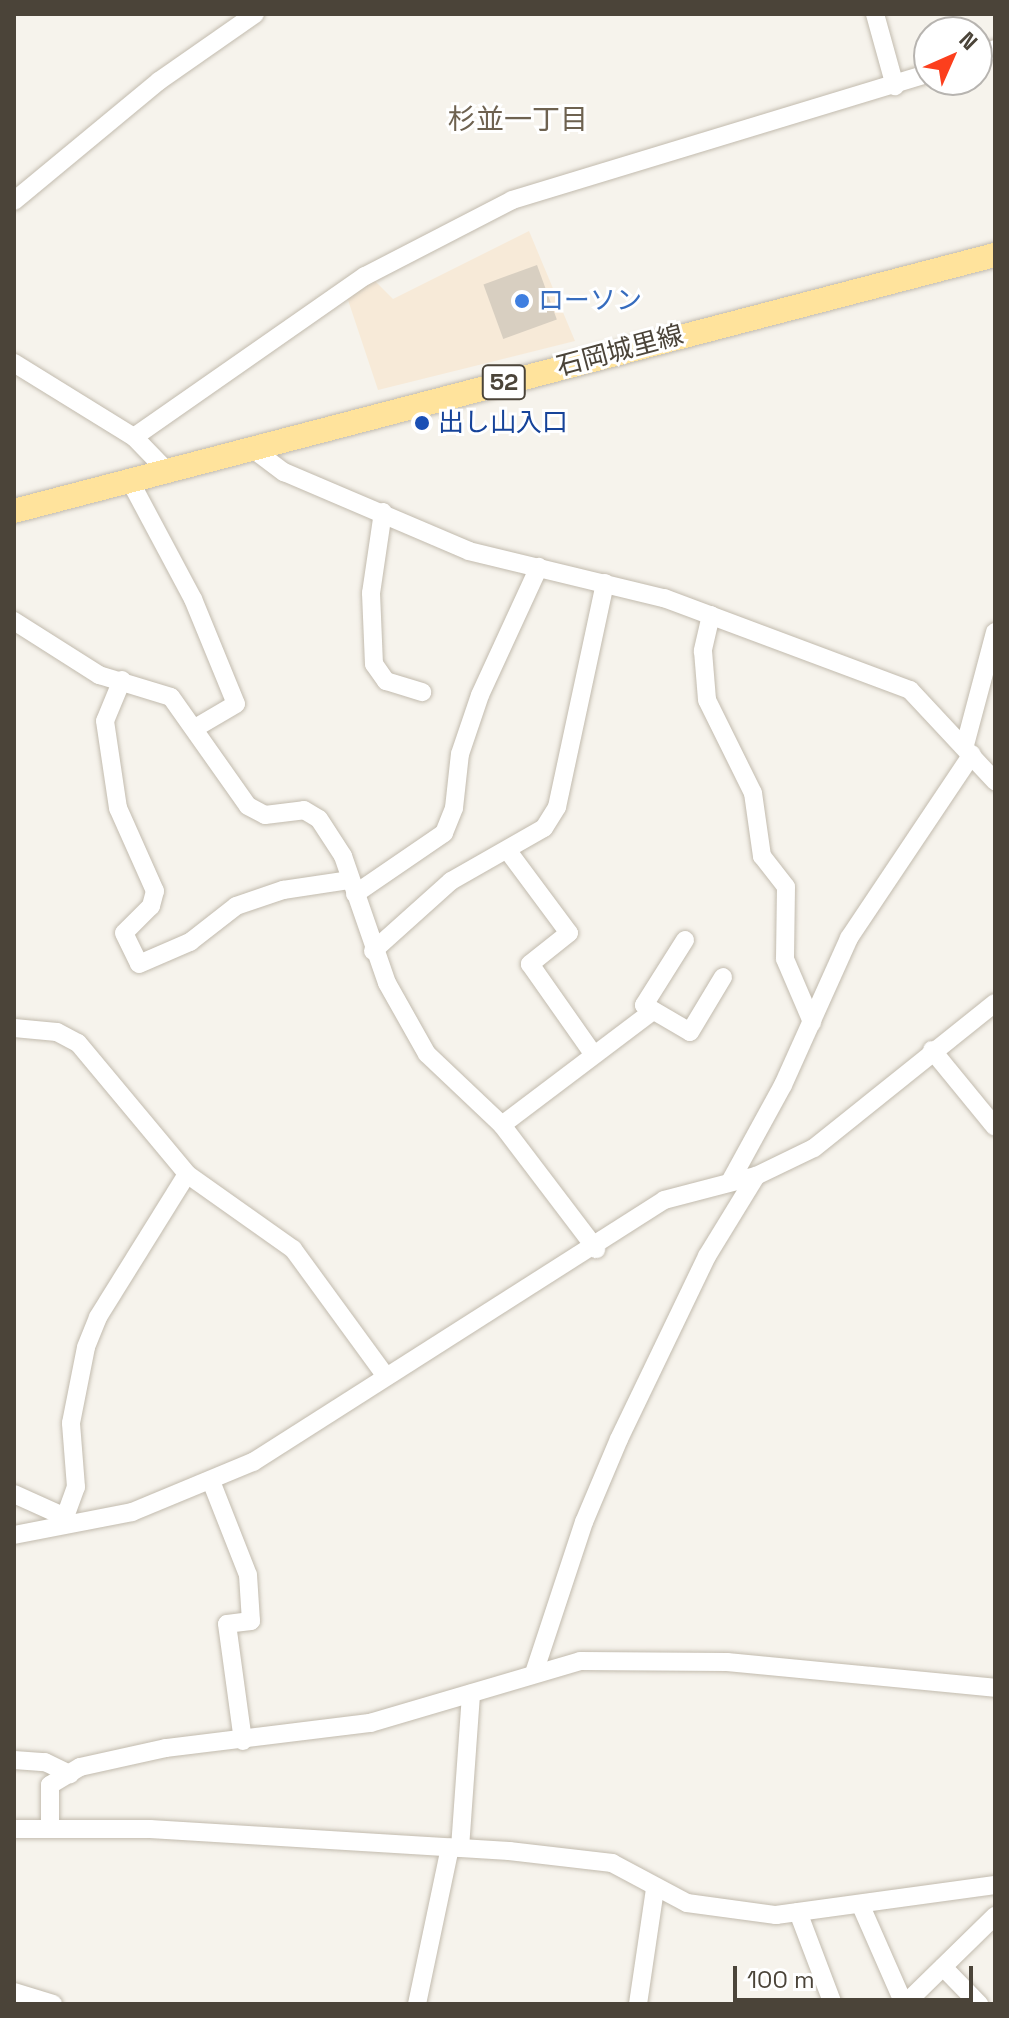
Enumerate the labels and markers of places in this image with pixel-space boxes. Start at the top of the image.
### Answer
place label: ローソン [538,285,642,317]
marker: ローソン [513,292,531,310]
place label: 出し山入口 [438,407,568,439]
marker: 出し山入口 [413,414,431,432]

